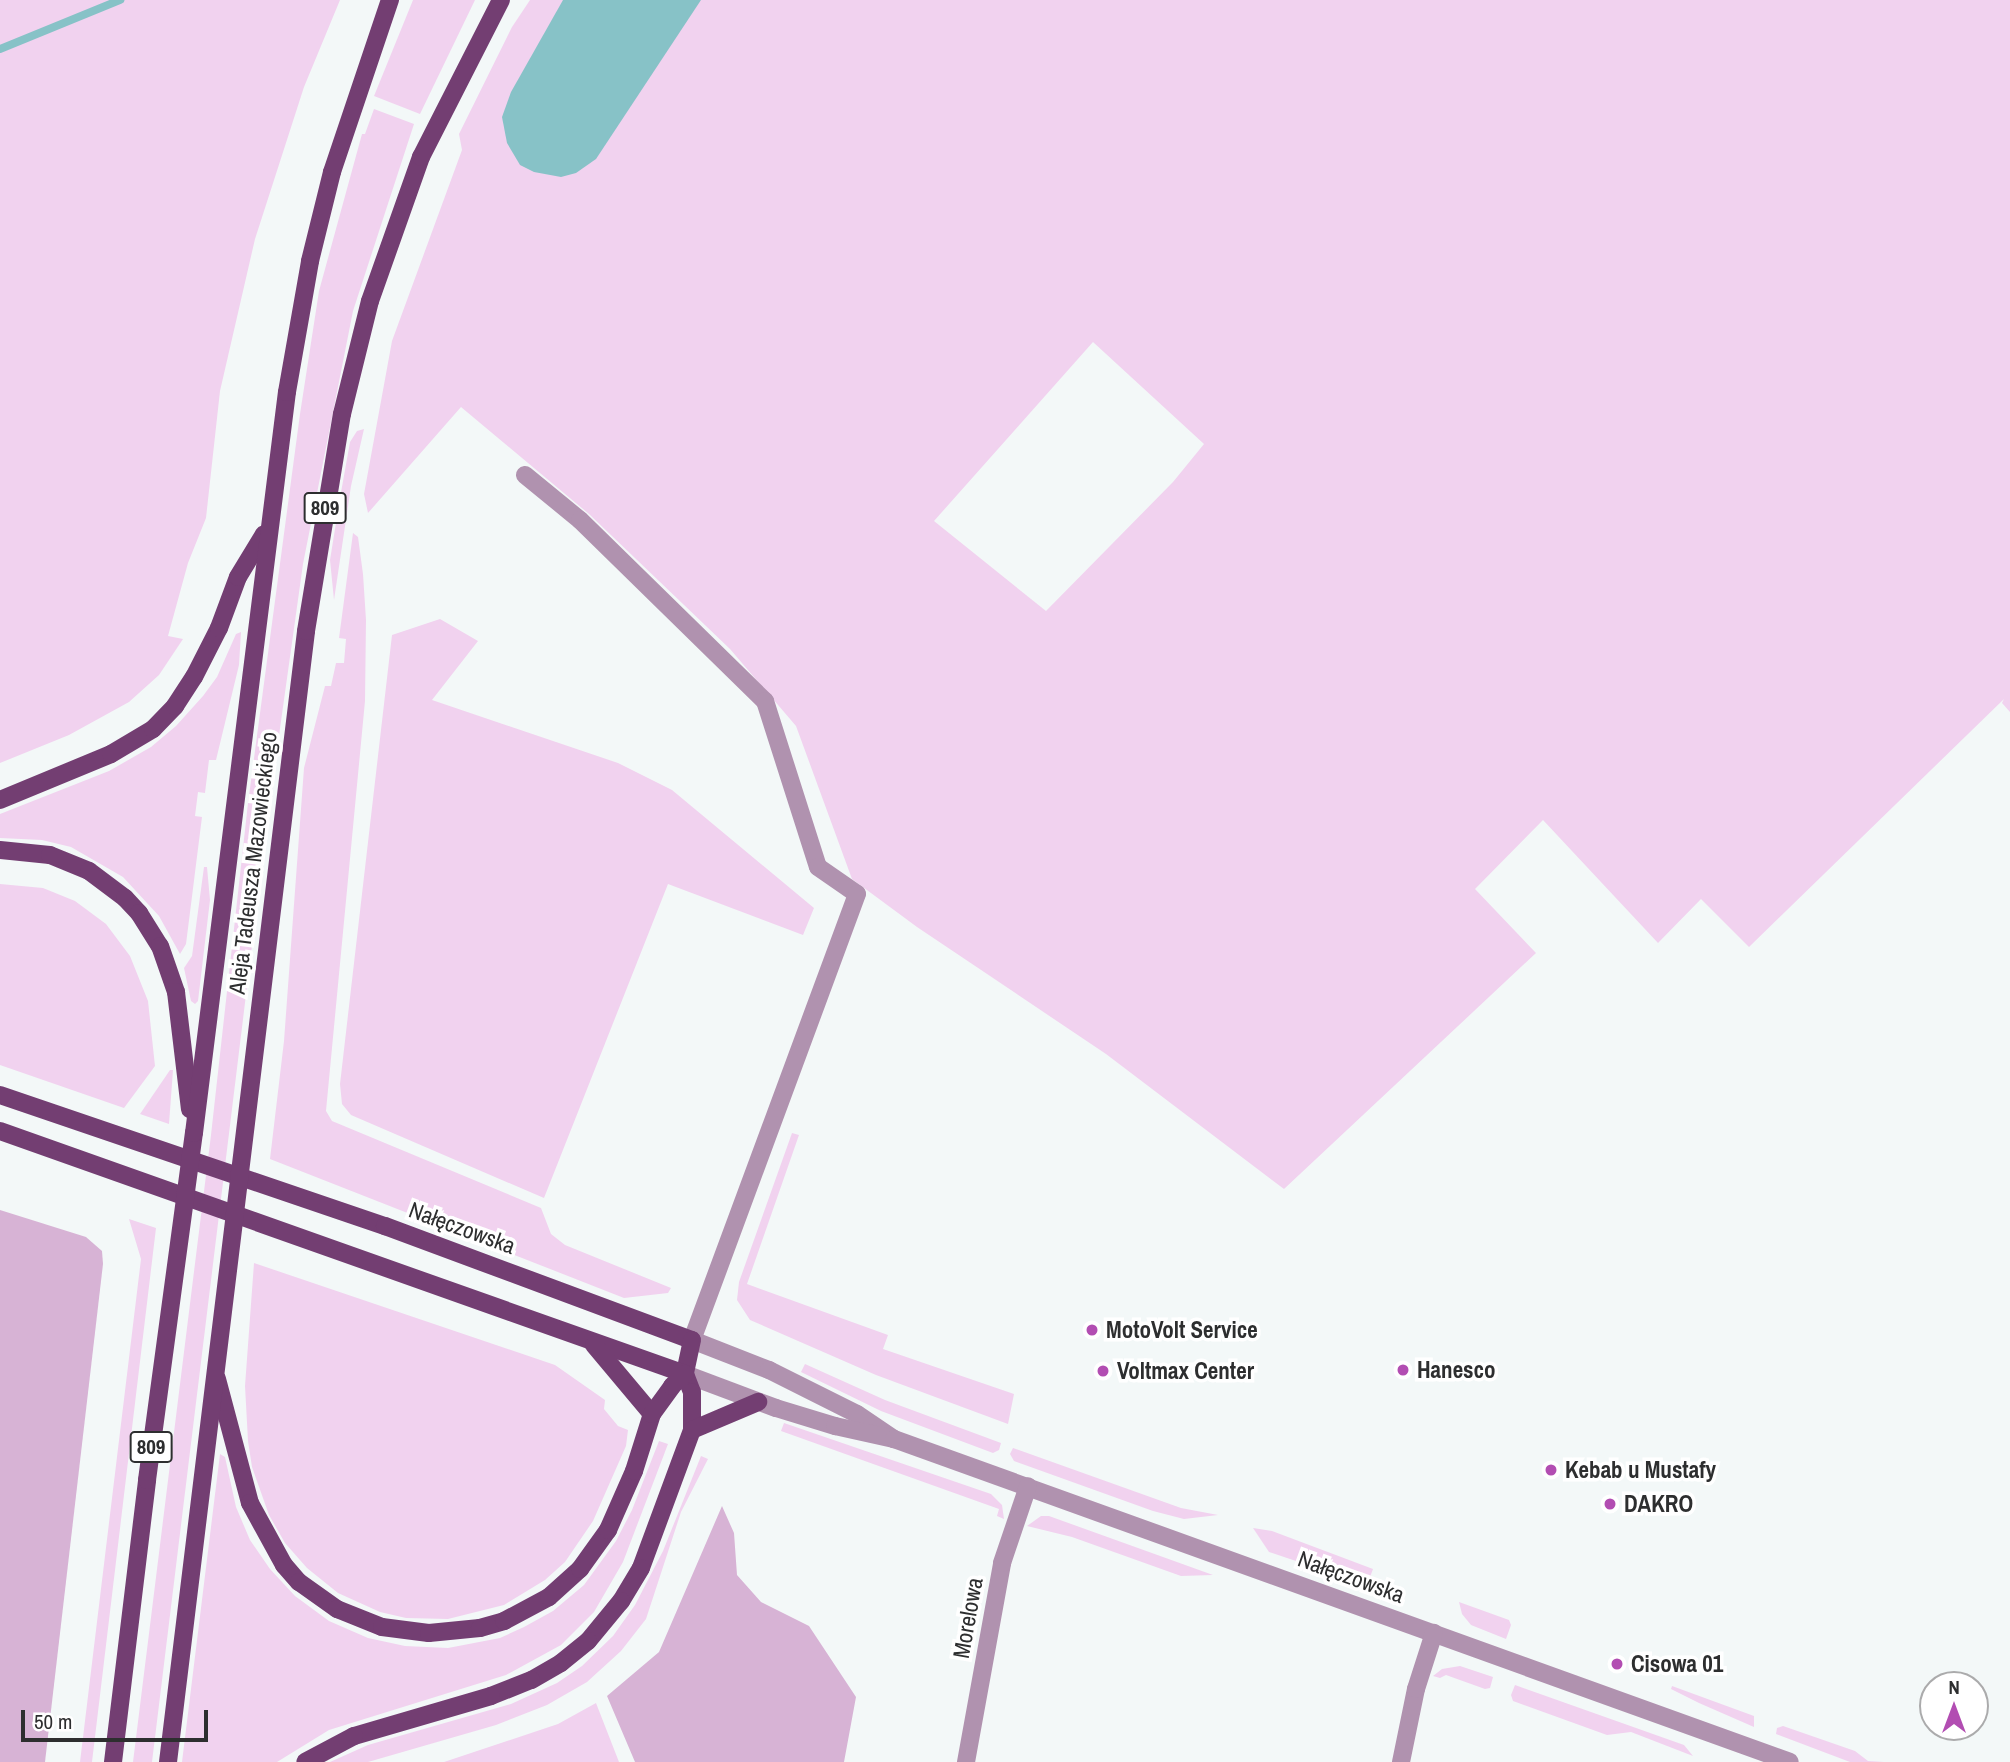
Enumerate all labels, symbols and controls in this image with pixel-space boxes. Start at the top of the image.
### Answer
road number: 809 [302,490,348,526]
street label: Aleja Tadeusza Mazowieckiego [223,730,283,996]
street label: Nałęczowska [405,1196,519,1260]
place label: MotoVolt Service [1106,1316,1258,1344]
marker: MotoVolt Service [1084,1322,1100,1338]
place label: Hanesco [1417,1356,1496,1384]
place label: Voltmax Center [1117,1357,1254,1385]
marker: Hanesco [1395,1362,1411,1378]
marker: Voltmax Center [1095,1363,1111,1379]
road number: 809 [128,1430,174,1464]
place label: Kebab u Mustafy [1565,1456,1716,1484]
marker: Kebab u Mustafy [1543,1462,1559,1478]
place label: DAKRO [1624,1490,1693,1518]
marker: DAKRO [1602,1496,1618,1512]
street label: Nałęczowska [1294,1545,1408,1609]
street label: Morelowa [947,1575,989,1661]
place label: Cisowa 01 [1631,1650,1723,1678]
marker: Cisowa 01 [1609,1656,1625,1672]
north arrow [1919,1671,1989,1741]
text: N [1948,1674,1960,1700]
scale bar [24,1696,212,1740]
text: 50 m [34,1707,72,1736]

